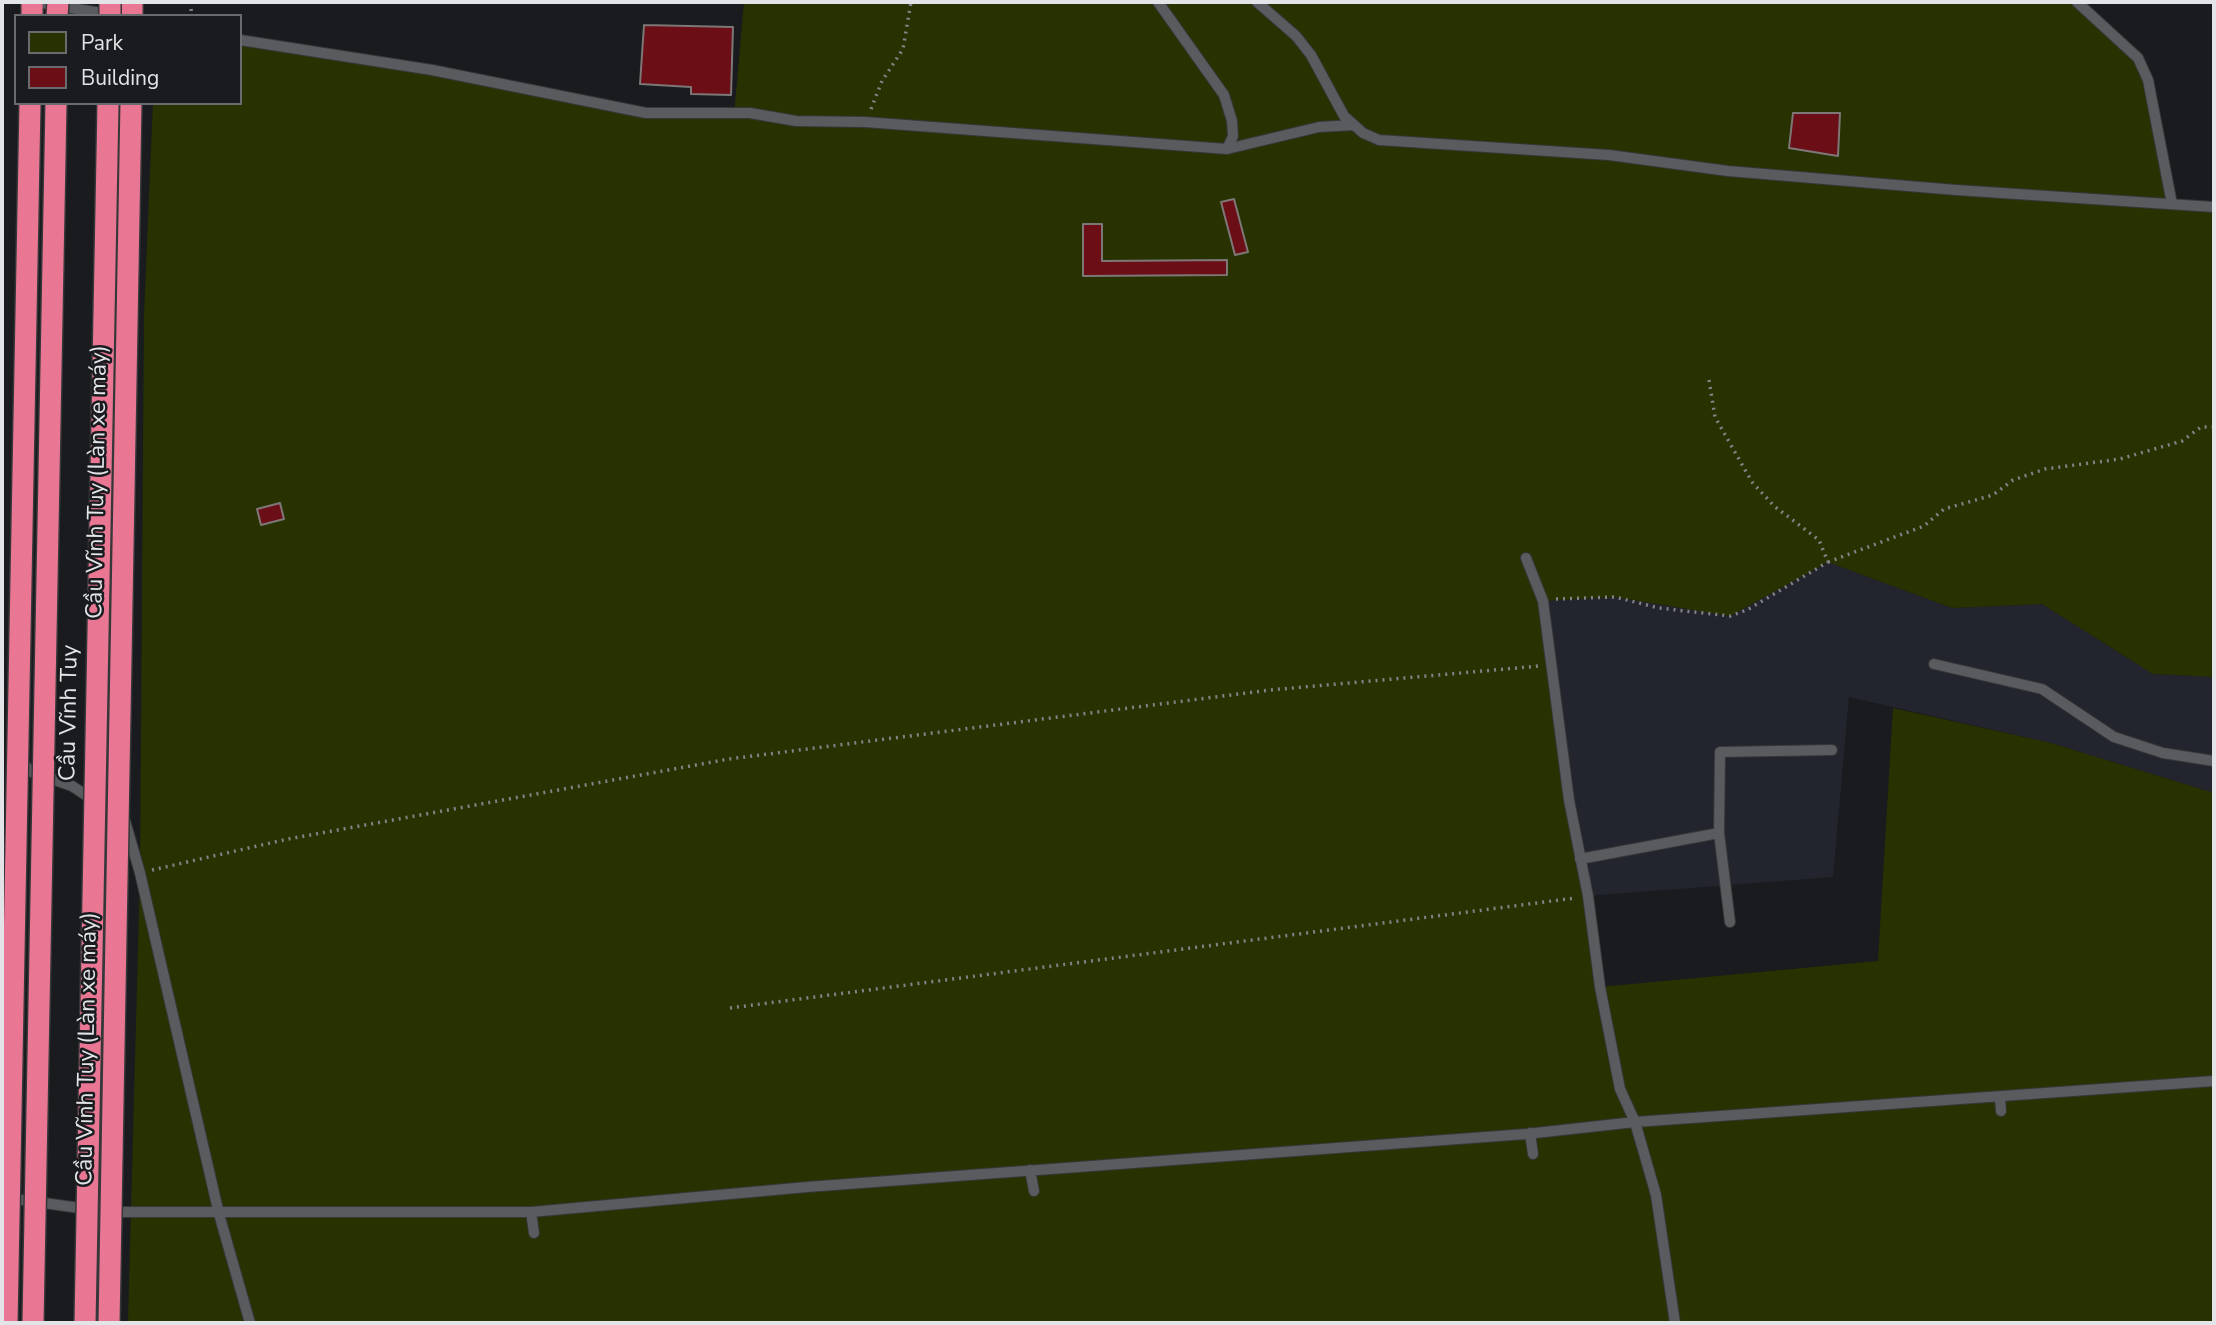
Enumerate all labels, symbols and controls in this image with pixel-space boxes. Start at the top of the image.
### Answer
legend [14,14,242,105]
text: Park [81,29,123,57]
text: Building [81,64,159,92]
street label: Cầu Vĩnh Tuy (Làn xe máy) [82,345,114,619]
street label: Cầu Vĩnh Tuy [55,645,85,781]
street label: Cầu Vĩnh Tuy (Làn xe máy) [72,912,104,1186]

